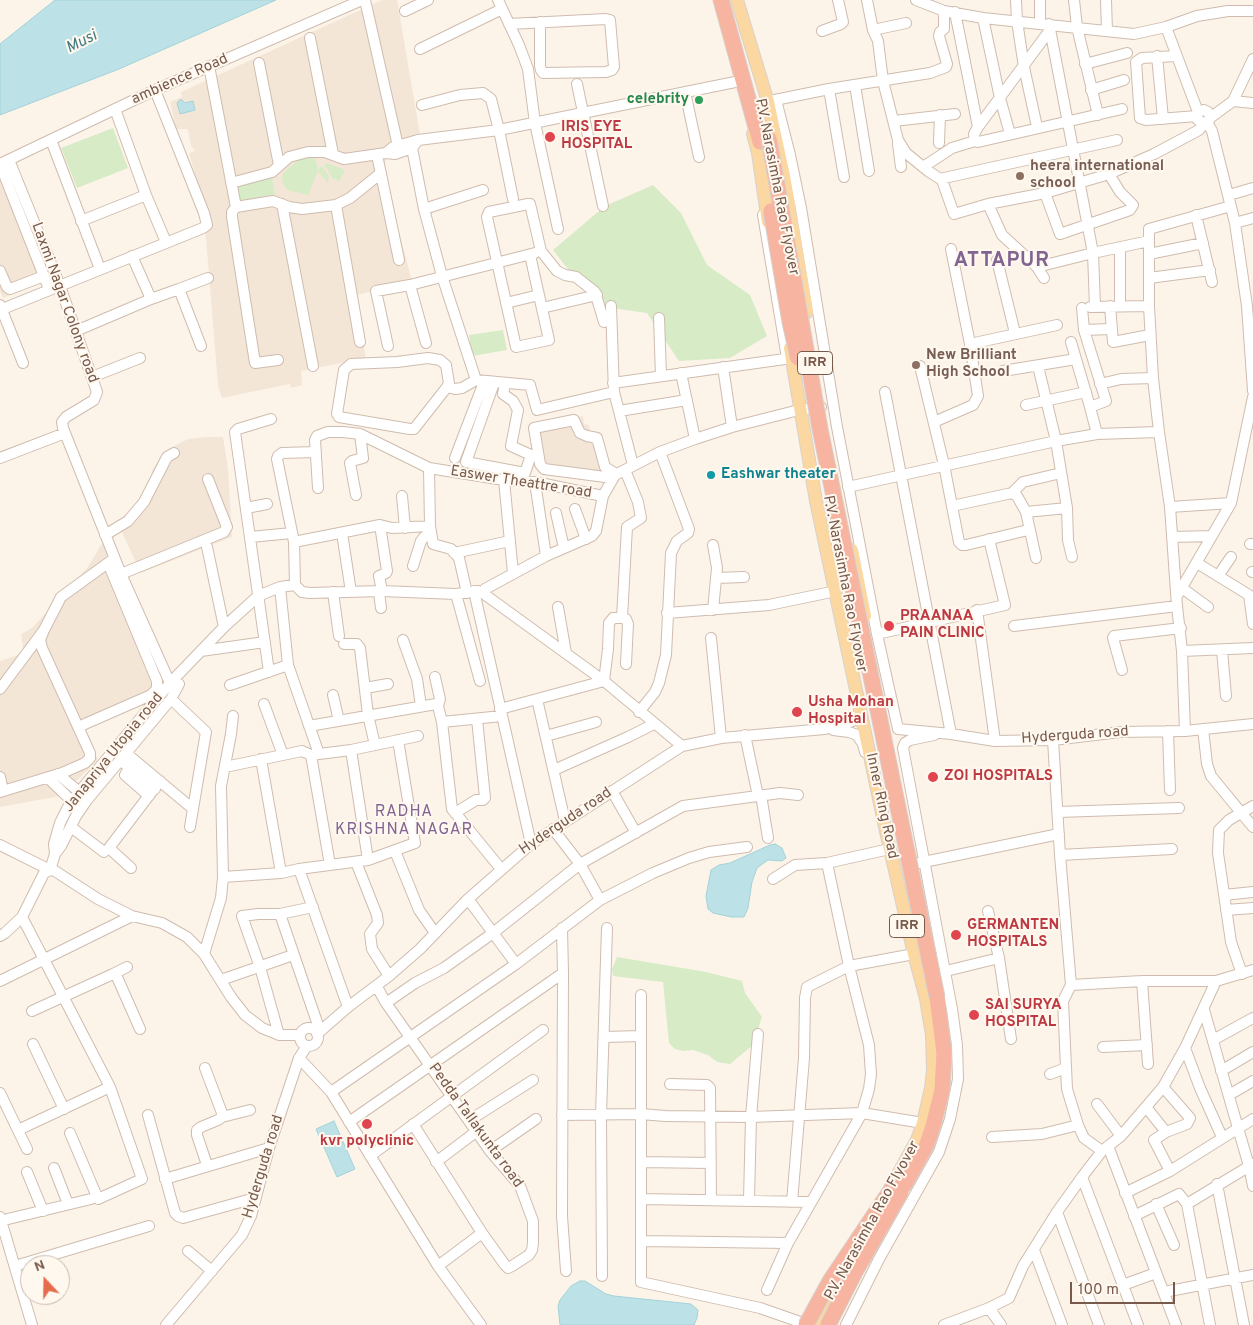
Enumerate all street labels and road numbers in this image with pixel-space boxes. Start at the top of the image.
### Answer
street label: ambience Road [129,51,231,109]
street label: P.V. Narasimha Rao Flyover [750,97,802,277]
street label: Laxmi Nagar Colony road [27,220,101,386]
road number: IRR [798,352,832,374]
street label: Easwer Theattre road [449,463,593,503]
street label: P.V. Narasimha Rao Flyover [818,494,870,674]
street label: Janapriya Utopia road [60,690,168,816]
street label: Hyderguda road [1021,723,1129,749]
street label: Inner Ring Road [861,751,901,861]
street label: Hyderguda road [516,784,616,860]
road number: IRR [890,914,924,938]
street label: Pedda Tallakunta road [424,1060,526,1192]
street label: Hyderguda road [240,1113,288,1221]
street label: P.V. Narasimha Rao Flyover [822,1138,924,1304]

